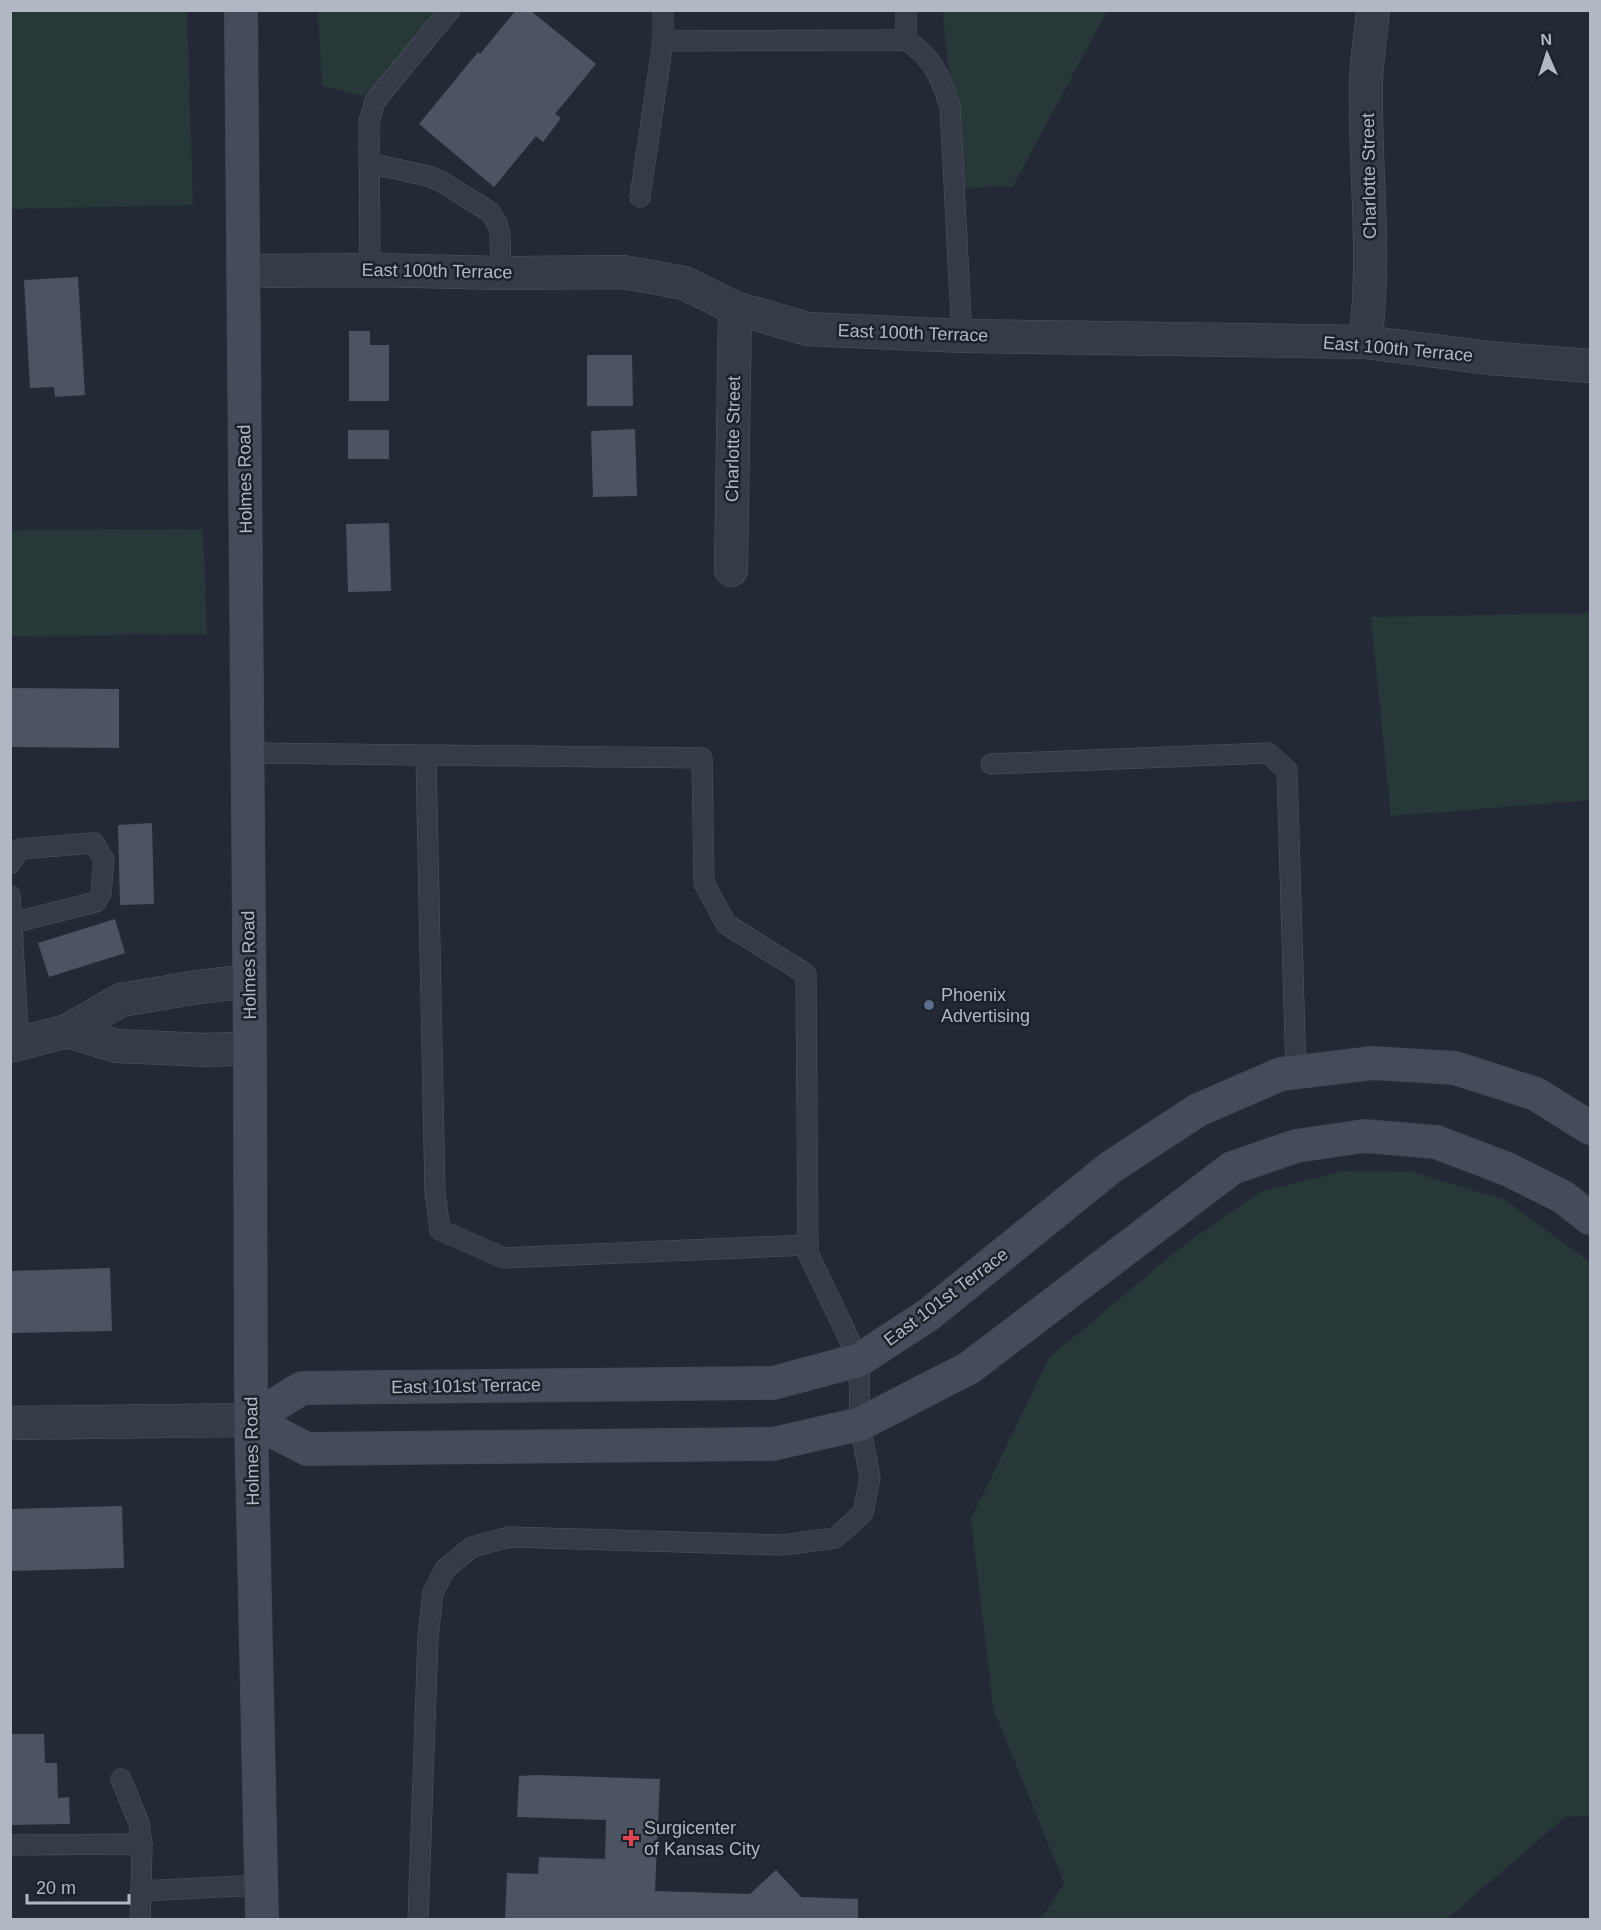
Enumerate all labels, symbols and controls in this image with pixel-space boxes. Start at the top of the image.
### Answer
north arrow [1517,24,1577,84]
text: N [1540,31,1552,48]
street label: Charlotte Street [1358,113,1380,239]
street label: East 100th Terrace [361,260,513,282]
street label: East 100th Terrace [837,320,989,346]
street label: East 100th Terrace [1322,332,1474,366]
street label: Charlotte Street [722,376,744,502]
street label: Holmes Road [234,424,256,534]
street label: Holmes Road [238,910,260,1020]
place label: Phoenix Advertising [941,985,1030,1026]
marker: Phoenix Advertising [922,998,936,1012]
street label: East 101st Terrace [880,1244,1012,1350]
street label: East 101st Terrace [391,1375,541,1397]
street label: Holmes Road [241,1396,263,1506]
place label: Surgicenter of Kansas City [644,1818,760,1859]
marker: Surgicenter of Kansas City [622,1829,640,1847]
scale bar [27,1867,129,1905]
text: 20 m [36,1878,76,1898]

